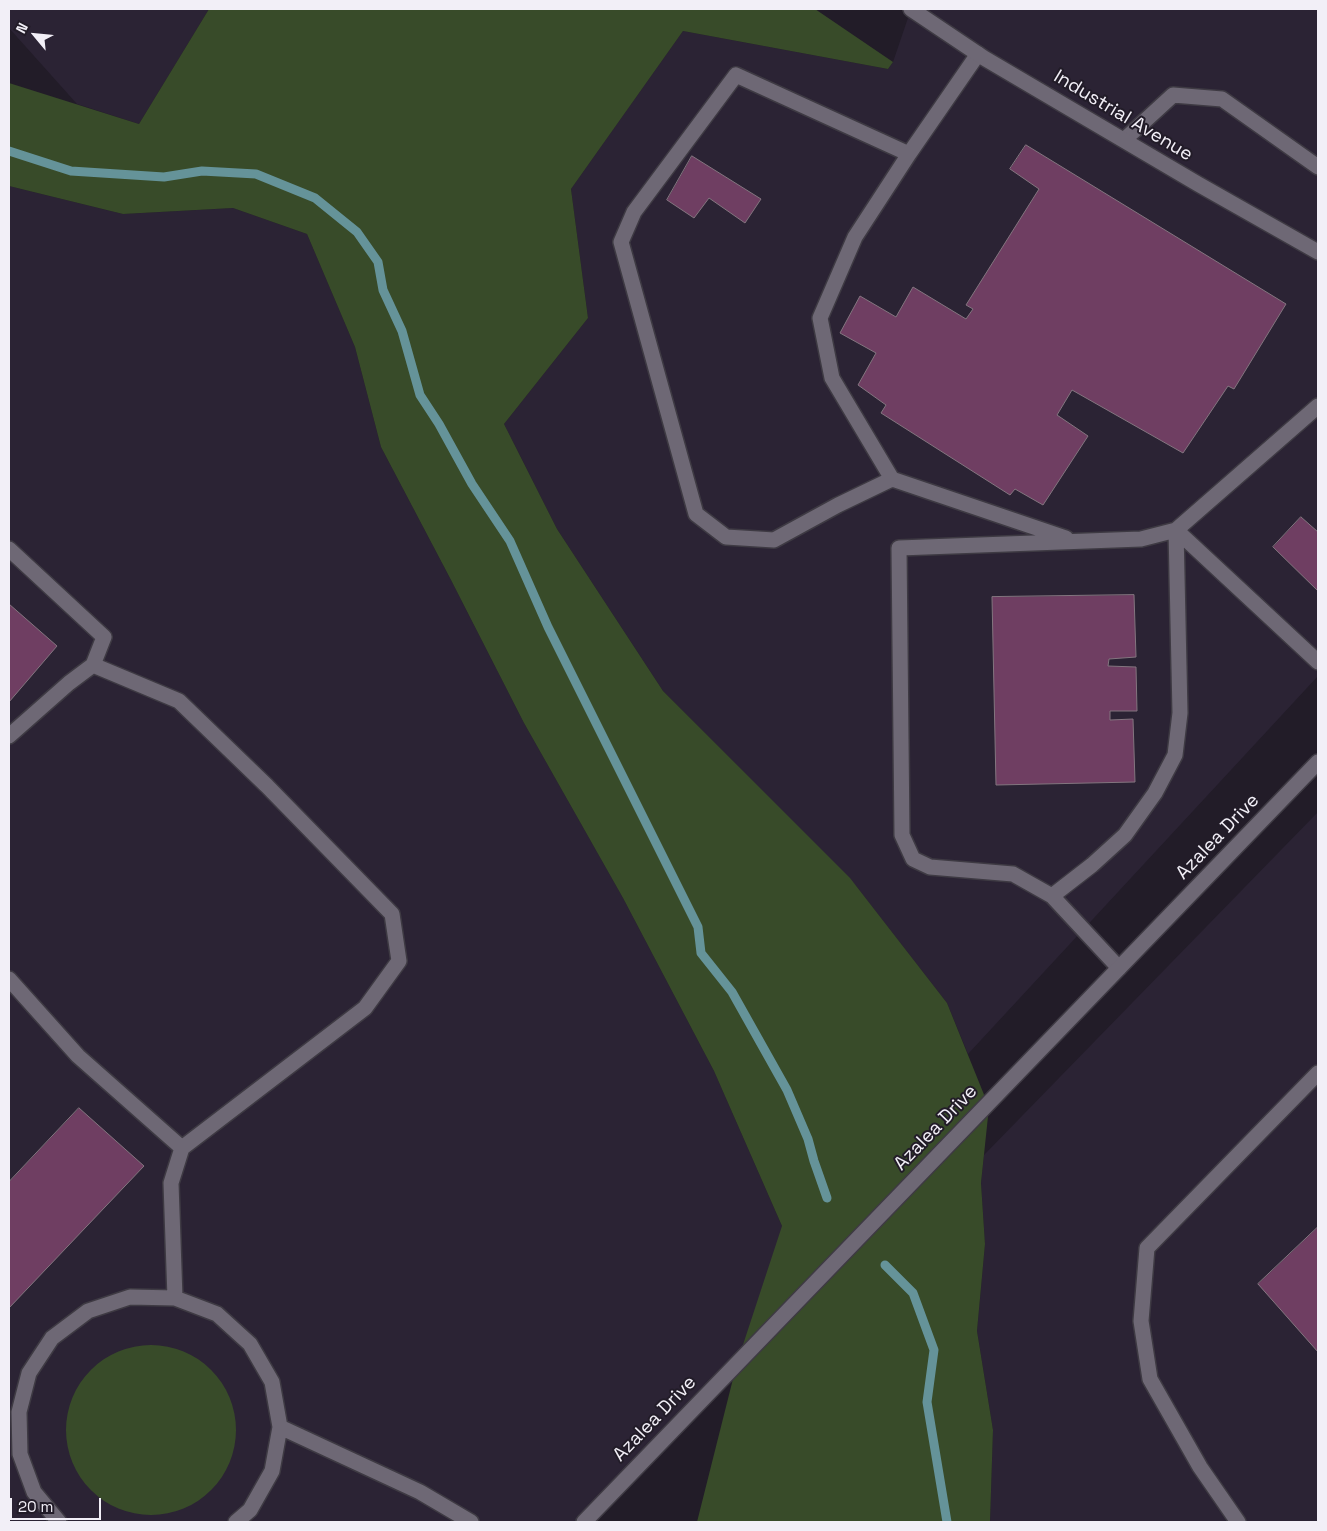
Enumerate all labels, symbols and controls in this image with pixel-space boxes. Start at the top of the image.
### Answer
north arrow [10,10,60,60]
text: N [12,20,32,36]
street label: Industrial Avenue [1049,66,1197,166]
street label: Azalea Drive [1172,790,1264,884]
street label: Azalea Drive [890,1081,982,1175]
street label: Azalea Drive [609,1372,701,1466]
scale bar [12,1488,104,1520]
text: 20 m [18,1497,53,1516]

